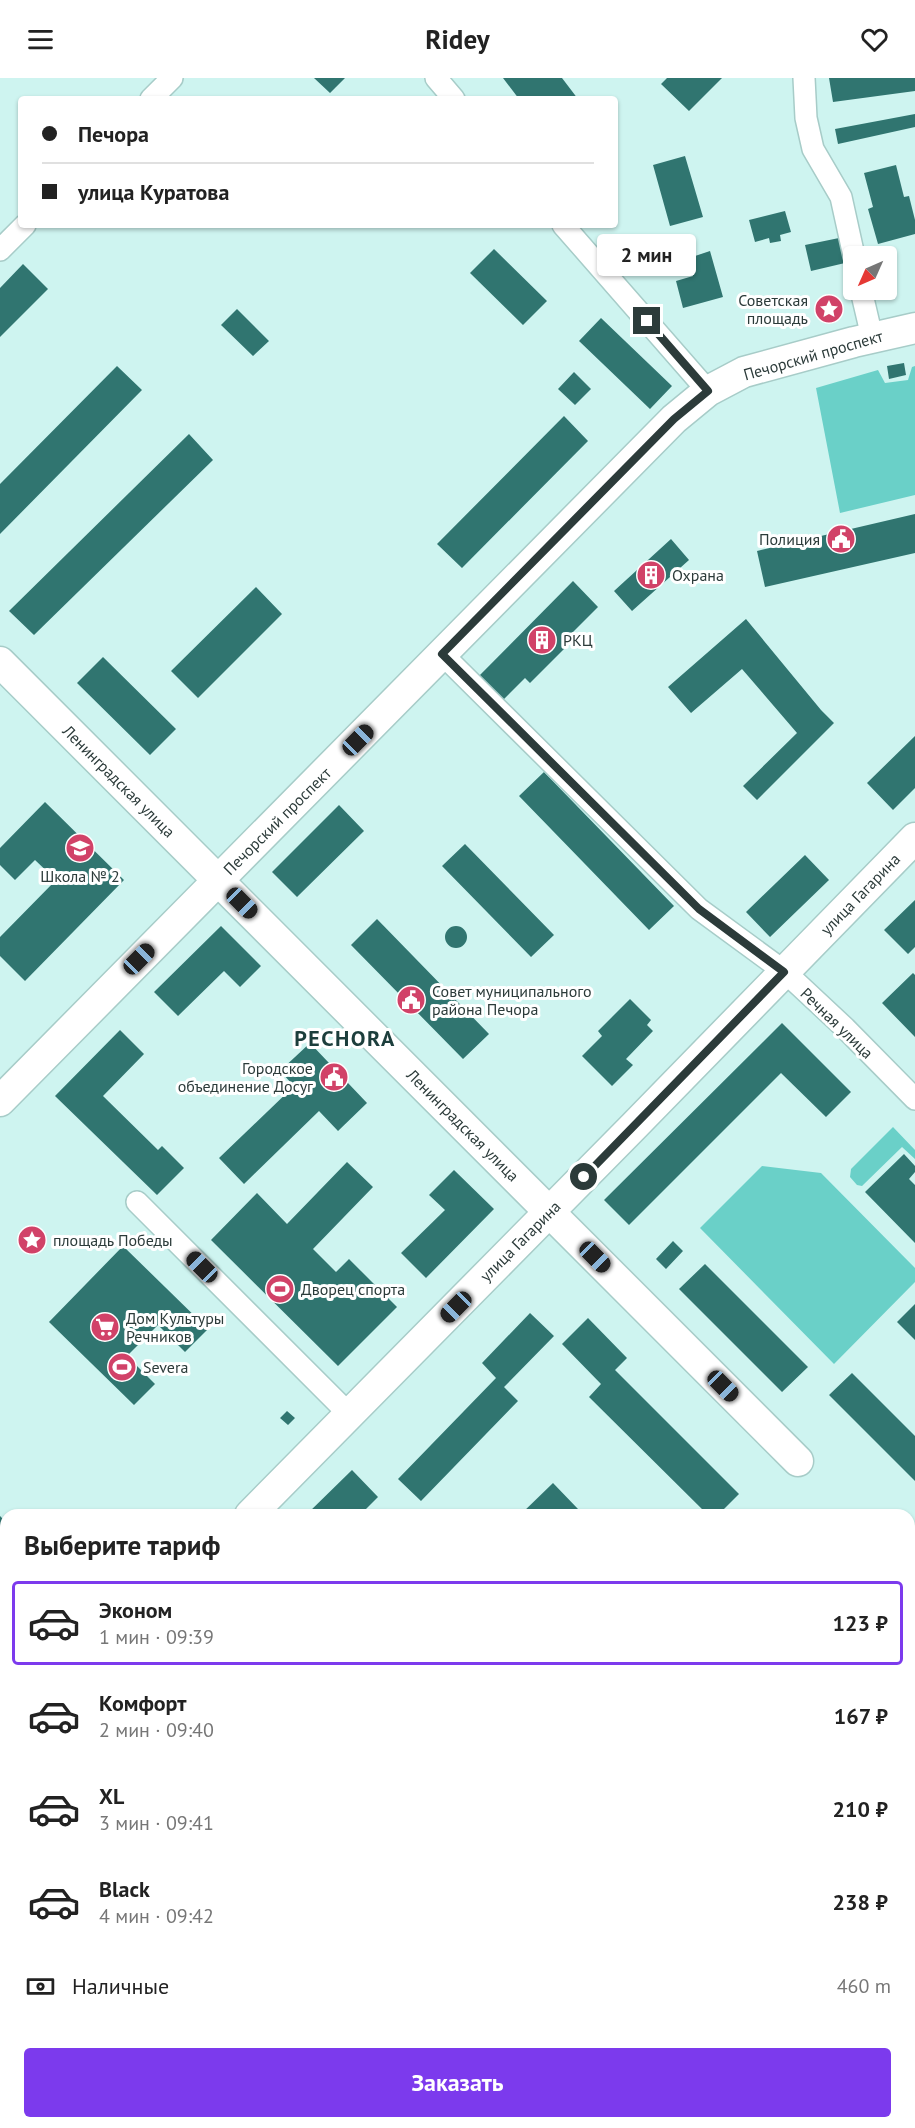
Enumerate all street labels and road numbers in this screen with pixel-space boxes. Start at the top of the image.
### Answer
street label: Печорский проспект [741,325,886,384]
street label: Ленинградская улица [58,720,179,841]
street label: Печорский проспект [219,763,335,879]
street label: улица Гагарина [816,849,904,939]
street label: Речная улица [796,983,878,1063]
street label: Ленинградская улица [402,1064,523,1185]
street label: улица Гагарина [475,1196,565,1286]

